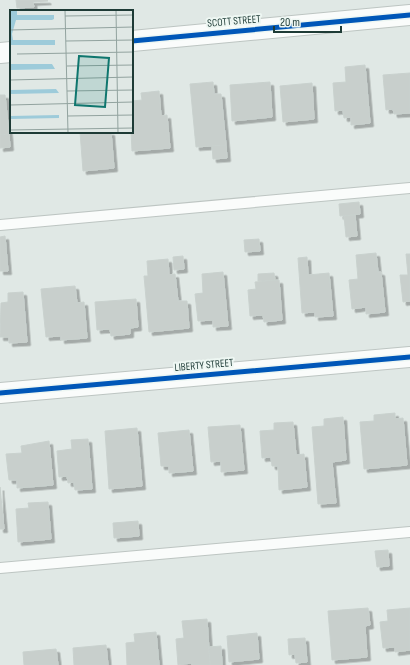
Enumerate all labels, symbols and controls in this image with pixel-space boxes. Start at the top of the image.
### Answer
scale bar [274,8,341,34]
inset map [10,10,133,133]
street label: SCOTT STREET [207,12,262,30]
text: 20 m [280,15,300,30]
street label: LIBERTY STREET [174,356,235,374]

